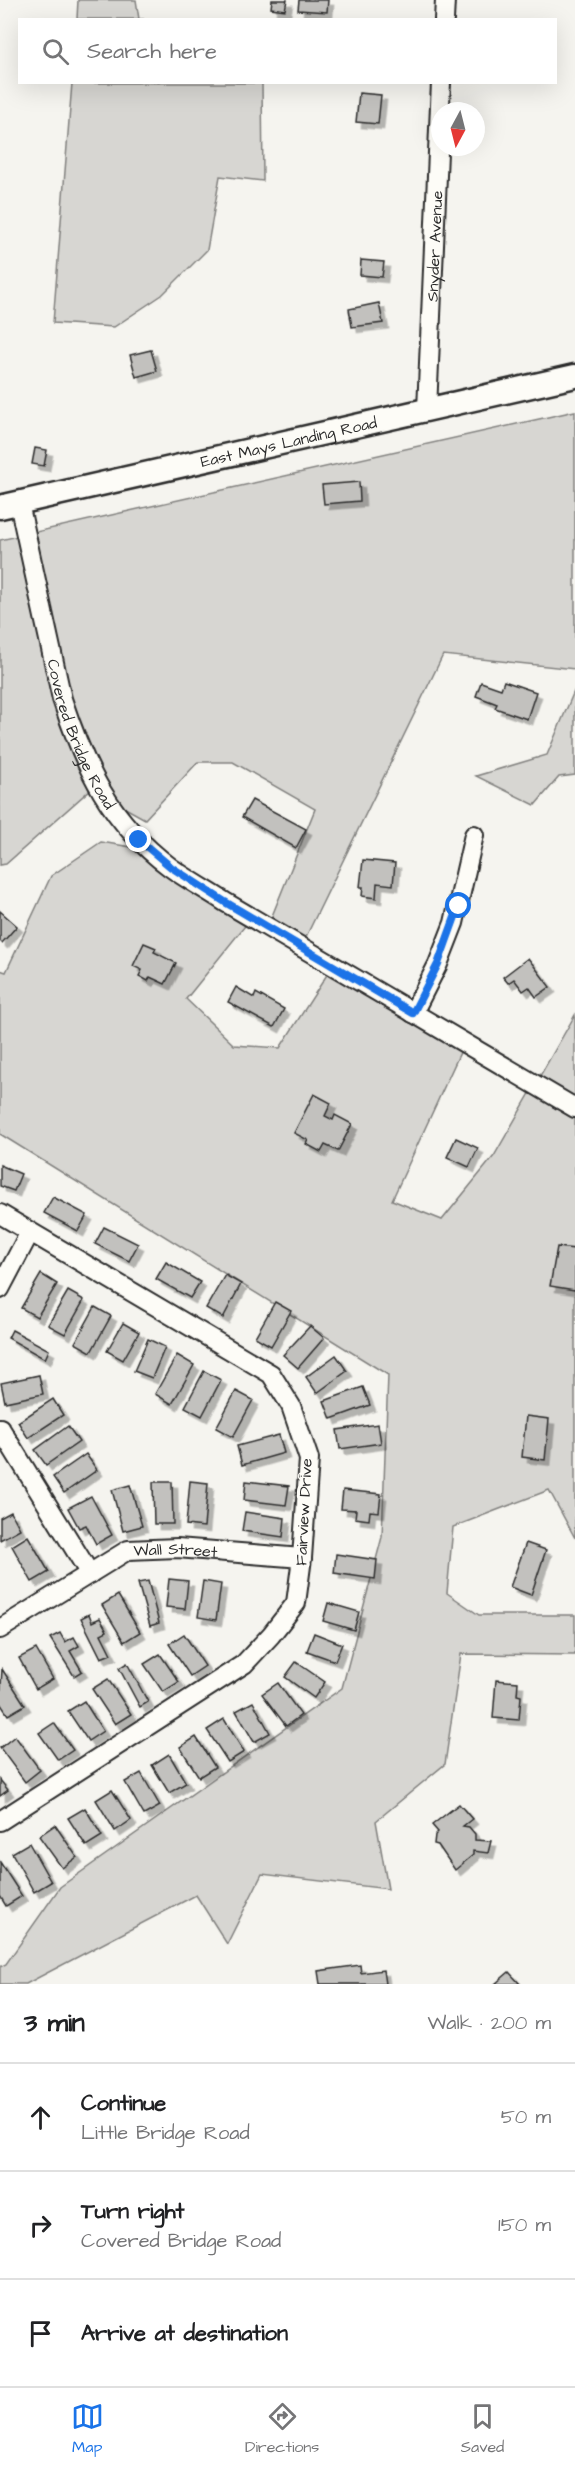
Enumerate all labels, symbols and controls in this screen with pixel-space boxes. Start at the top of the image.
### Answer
search box [18,18,557,84]
icon: search [39,35,72,68]
text: Search here [87,36,217,67]
north arrow [431,102,485,156]
street label: Snyder Avenue [422,190,448,302]
street label: East Mays Landing Road [198,411,379,473]
street label: Covered Bridge Road [42,657,120,814]
route end [125,826,151,852]
route start [445,892,471,918]
street label: Fairview Drive [290,1457,318,1566]
street label: Wall Street [133,1538,219,1563]
text: 3 min [24,2005,85,2041]
text: Walk · 200 m [428,2009,551,2037]
text: Continue [81,2088,166,2119]
icon: ahead [24,2101,57,2134]
text: 50 m [501,2103,551,2131]
text: Little Bridge Road [81,2119,250,2147]
text: Turn right [81,2196,184,2227]
icon: right [24,2209,57,2242]
text: 150 m [498,2211,551,2239]
text: Covered Bridge Road [81,2227,281,2255]
icon: arrive [24,2317,57,2350]
text: Arrive at destination [81,2318,288,2349]
tab: Map [71,2400,104,2458]
tab: Directions [245,2400,319,2458]
tab: Saved [461,2400,504,2458]

